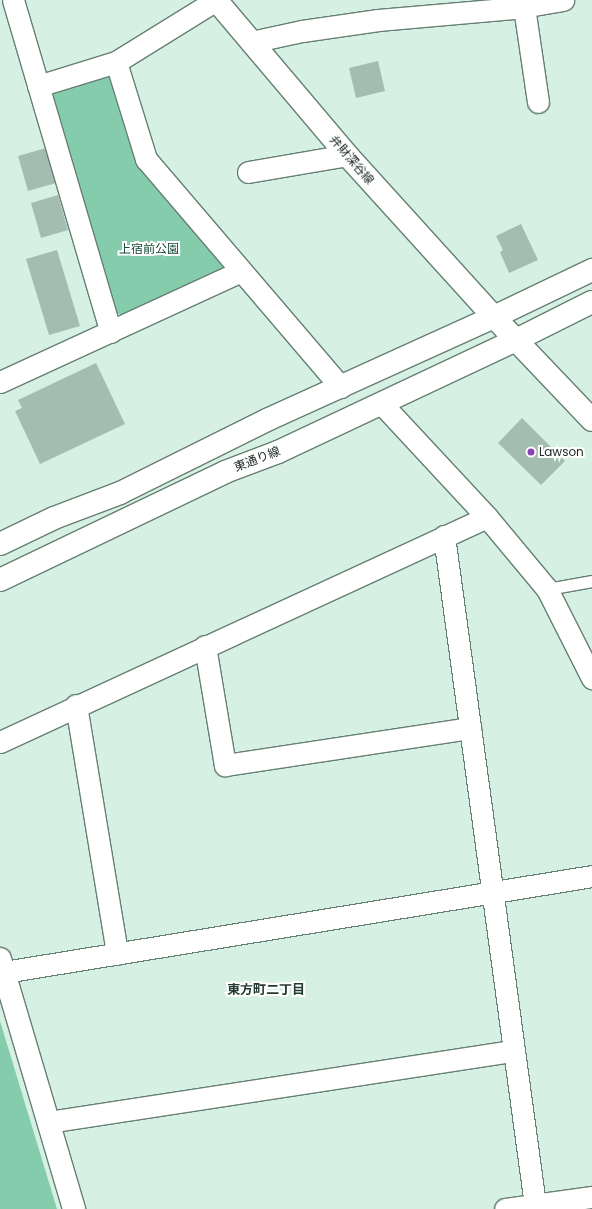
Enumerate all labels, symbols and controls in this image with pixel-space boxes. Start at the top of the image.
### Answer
street label: 弁財深谷線 [327,133,377,187]
park label: 上宿前公園 [119,242,179,256]
street label: 東通り線 [232,444,282,474]
place label: Lawson [539,445,584,459]
marker: Lawson [526,447,536,457]
district label: 東方町二丁目 [227,982,305,998]

